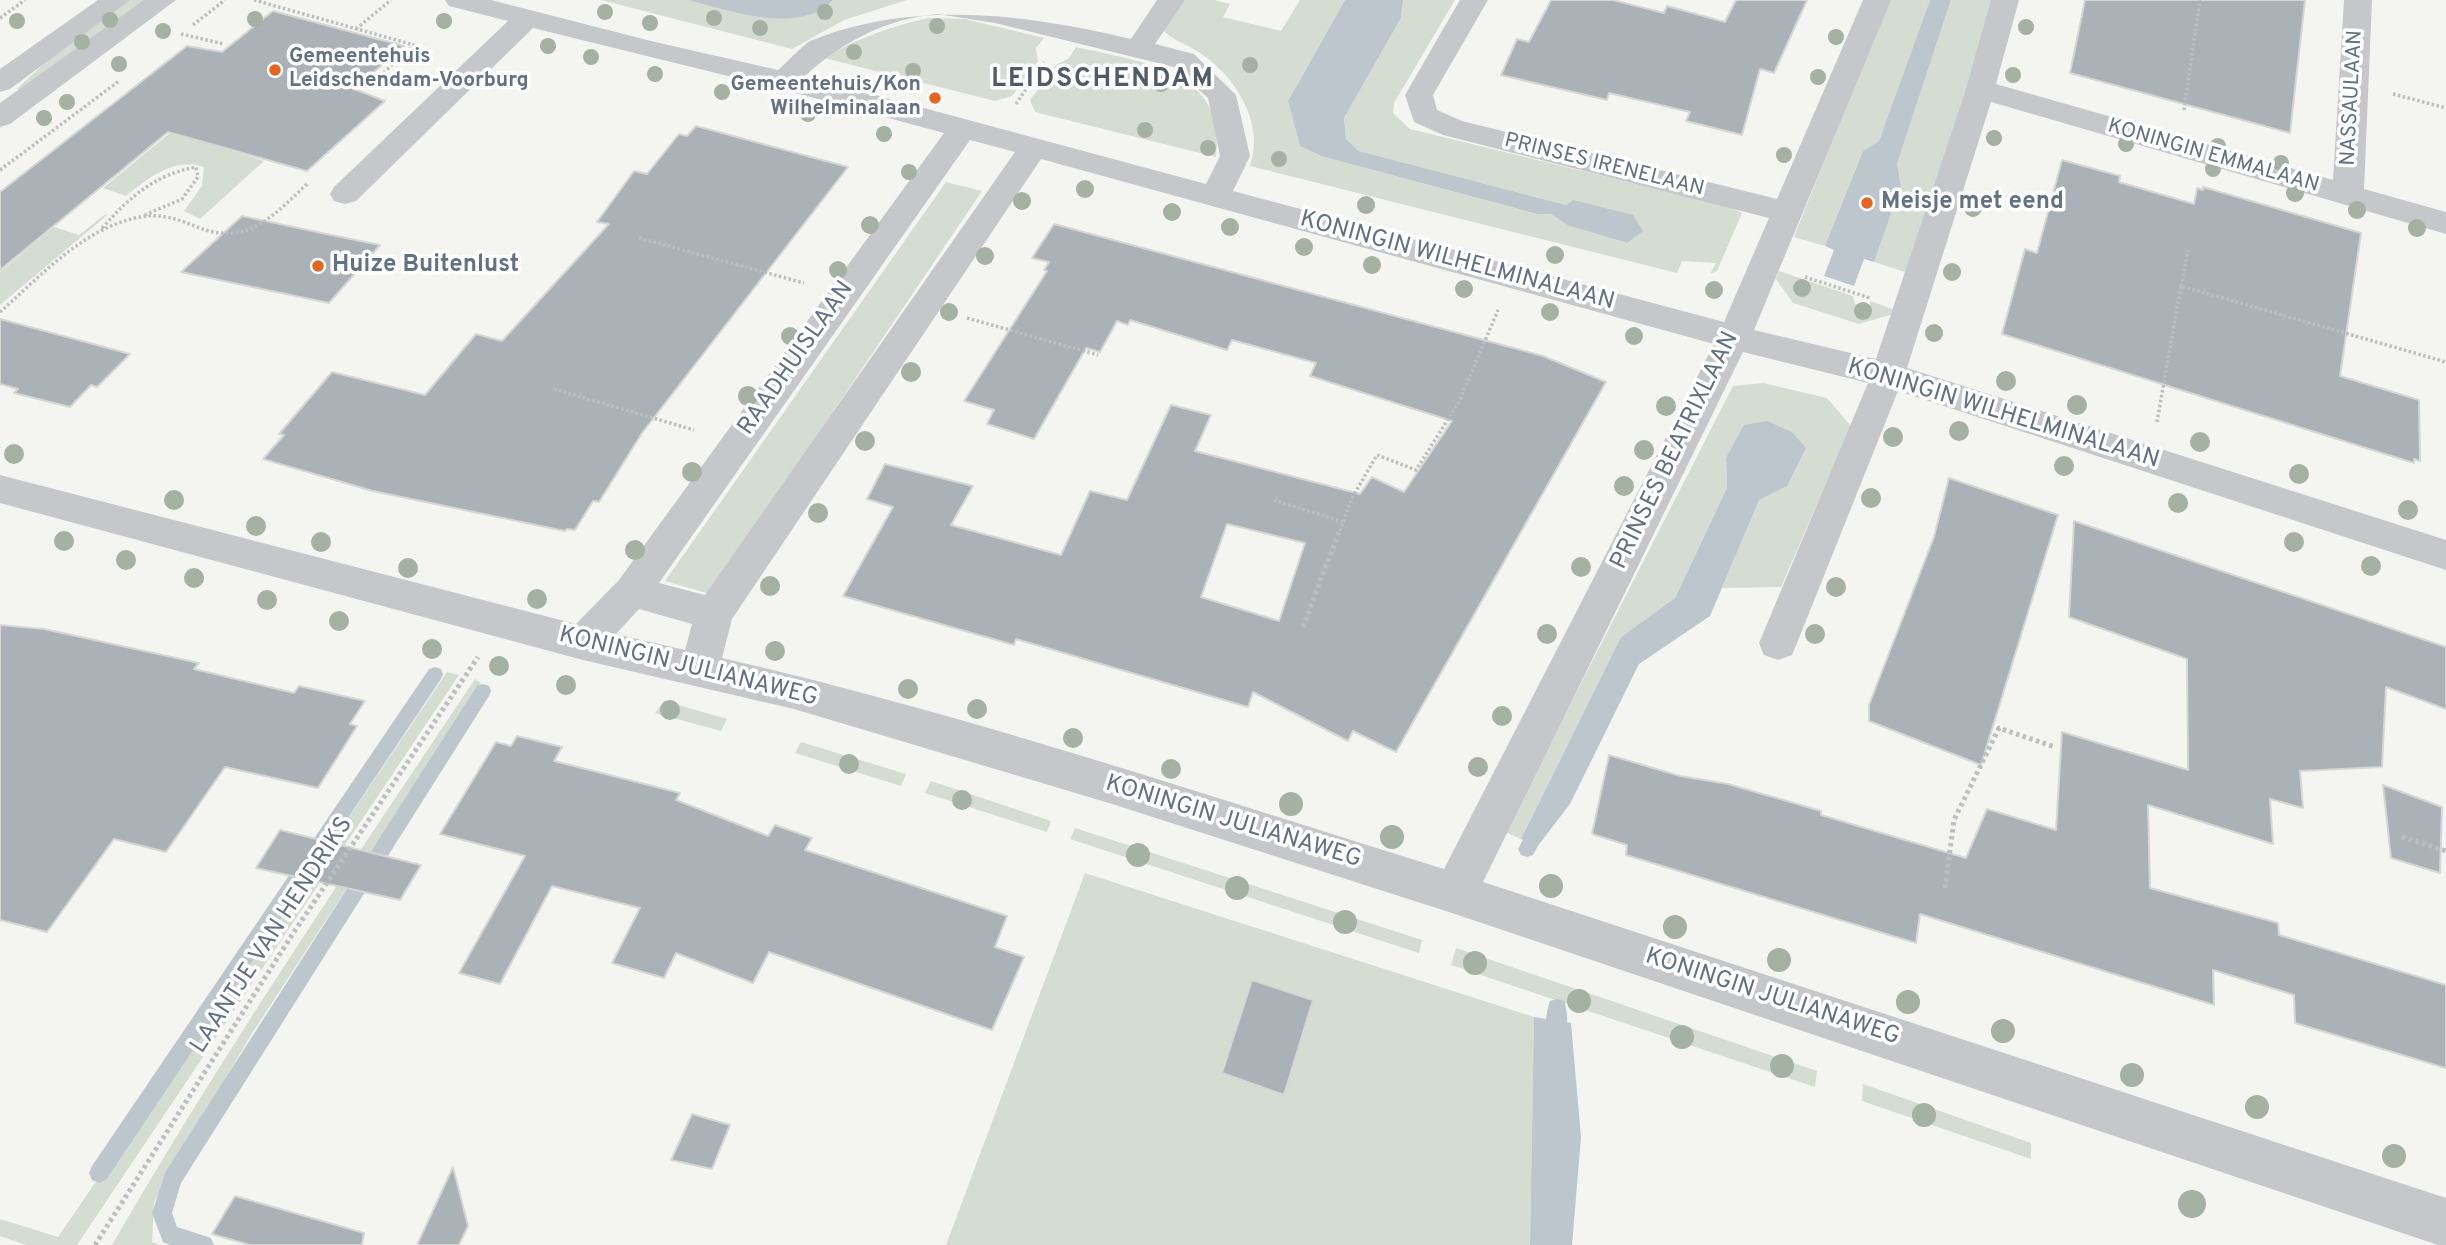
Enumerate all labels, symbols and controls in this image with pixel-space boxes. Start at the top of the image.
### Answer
street label: NASSAULAAN [2337,29,2369,167]
place label: Gemeentehuis Leidschendam-Voorburg [289,45,529,95]
marker: Gemeentehuis Leidschendam-Voorburg [267,62,283,78]
district label: LEIDSCHENDAM [993,65,1213,97]
place label: Gemeentehuis/Kon Wilhelminalaan [730,73,921,123]
marker: Gemeentehuis/Kon Wilhelminalaan [927,90,943,106]
street label: KONINGIN EMMALAAN [2104,115,2322,199]
street label: PRINSES IRENELAAN [1501,129,1707,203]
place label: Meisje met eend [1881,189,2064,217]
marker: Meisje met eend [1859,195,1875,211]
street label: KONINGIN WILHELMINALAAN [1297,206,1617,318]
place label: Huize Buitenlust [332,252,519,280]
marker: Huize Buitenlust [310,258,326,274]
street label: RAADHUISLAAN [733,276,861,442]
street label: PRINSES BEATRIXLAAN [1606,327,1746,575]
street label: KONINGIN WILHELMINALAAN [1844,354,2162,476]
street label: KONINGIN JULIANAWEG [556,622,820,714]
street label: KONINGIN JULIANAWEG [1102,770,1364,876]
street label: LAANTJE VAN HENDRIKS [186,812,360,1060]
street label: KONINGIN JULIANAWEG [1641,943,1903,1053]

